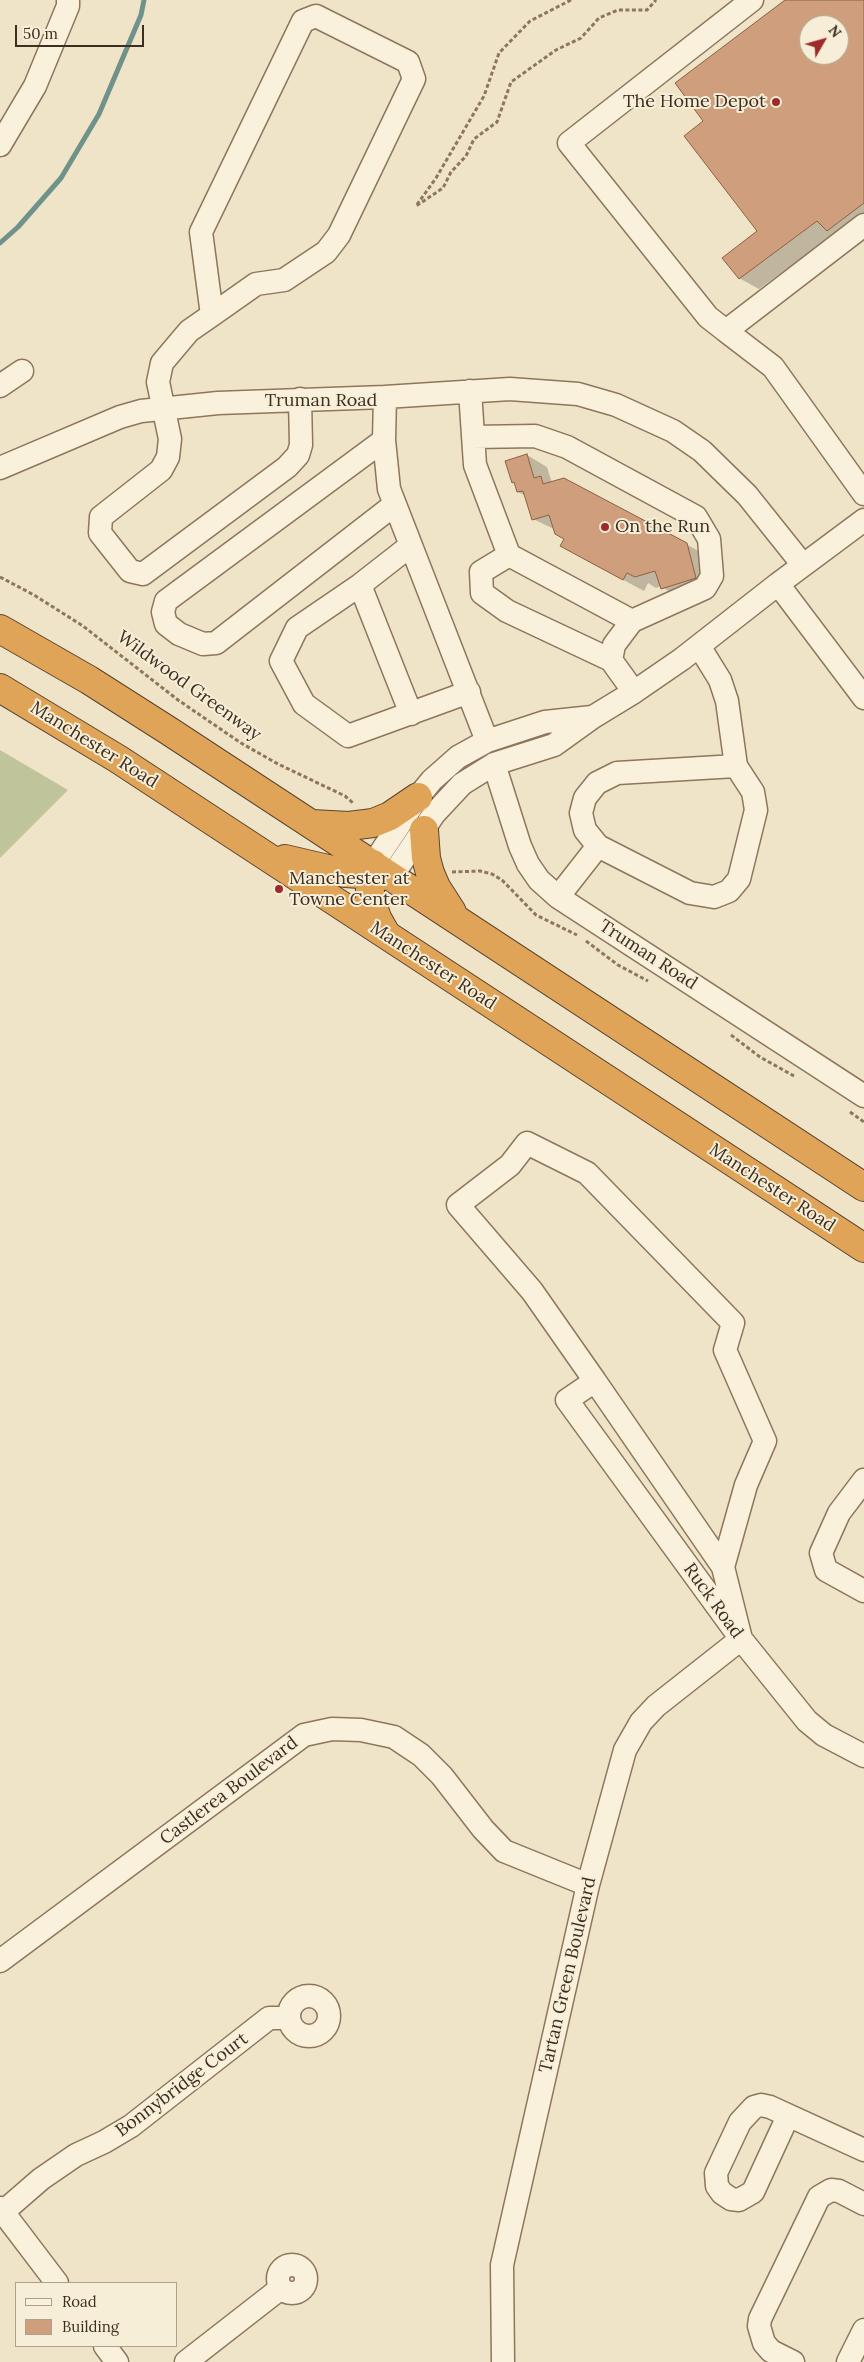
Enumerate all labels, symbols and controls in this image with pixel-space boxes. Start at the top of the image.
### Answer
scale bar [18,15,146,47]
north arrow [799,15,849,65]
text: N [825,22,845,41]
text: 50 m [23,24,58,43]
place label: The Home Depot [623,91,766,113]
marker: The Home Depot [770,96,782,108]
street label: Truman Road [265,390,377,412]
place label: On the Run [615,516,710,538]
marker: On the Run [599,521,611,533]
street label: Wildwood Greenway [113,626,265,746]
street label: Manchester Road [26,697,162,793]
place label: Manchester at Towne Center [289,868,410,911]
marker: Manchester at Towne Center [273,883,285,895]
street label: Truman Road [595,915,701,995]
street label: Manchester Road [366,917,500,1015]
street label: Manchester Road [705,1139,839,1237]
street label: Ruck Road [678,1559,748,1643]
street label: Castlerea Boulevard [156,1732,302,1850]
street label: Tartan Green Boulevard [535,1875,601,2075]
street label: Bonnybridge Court [112,2028,252,2142]
legend [15,2282,178,2347]
text: Road [62,2292,97,2311]
text: Building [62,2317,119,2336]

